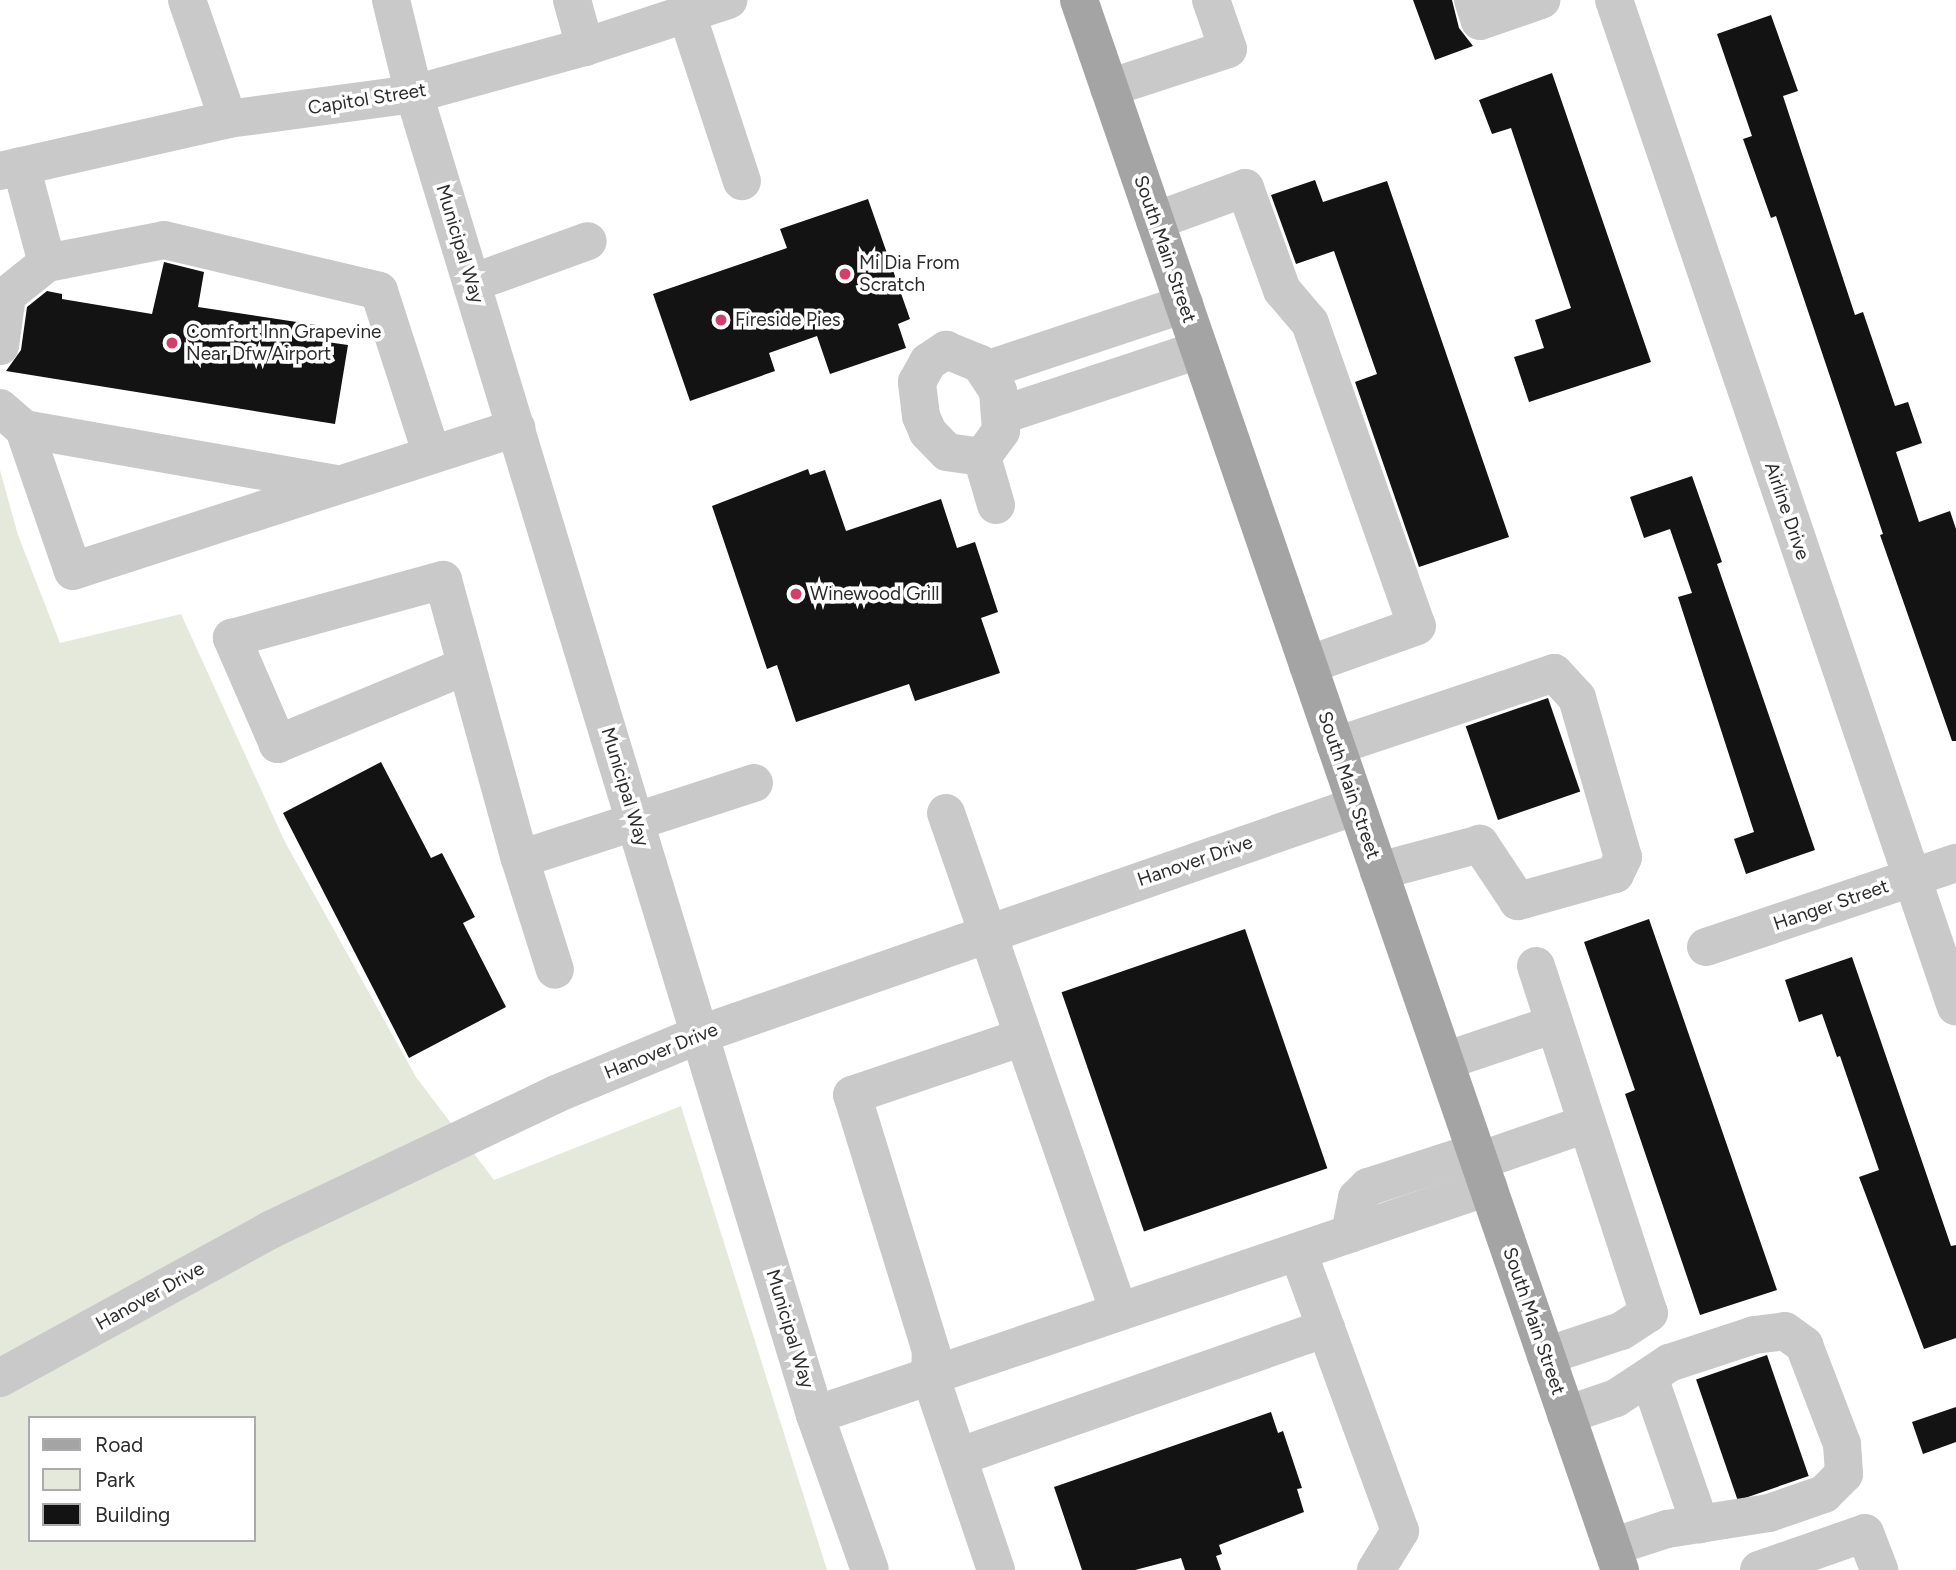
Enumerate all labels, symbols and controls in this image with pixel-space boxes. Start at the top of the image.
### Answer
street label: Capitol Street [306,78,428,120]
street label: South Main Street [1129,172,1201,326]
street label: Municipal Way [431,182,489,306]
place label: Mi Dia From Scratch [859,252,960,296]
marker: Mi Dia From Scratch [837,266,853,282]
place label: Fireside Pies [735,309,841,331]
marker: Fireside Pies [713,312,729,328]
place label: Comfort Inn Grapevine Near Dfw Airport [186,321,381,365]
marker: Comfort Inn Grapevine Near Dfw Airport [164,335,180,351]
street label: Airline Drive [1760,459,1814,563]
place label: Winewood Grill [810,583,940,605]
marker: Winewood Grill [788,586,804,602]
street label: South Main Street [1313,708,1385,862]
street label: Municipal Way [596,725,654,849]
street label: Hanover Drive [1134,831,1256,891]
street label: Hanger Street [1770,875,1892,935]
street label: Hanover Drive [601,1018,721,1084]
street label: South Main Street [1498,1244,1570,1398]
street label: Hanover Drive [92,1257,208,1335]
street label: Municipal Way [761,1267,819,1391]
legend [28,1416,256,1542]
text: Road [95,1432,143,1457]
text: Park [95,1467,135,1492]
text: Building [95,1502,170,1527]

